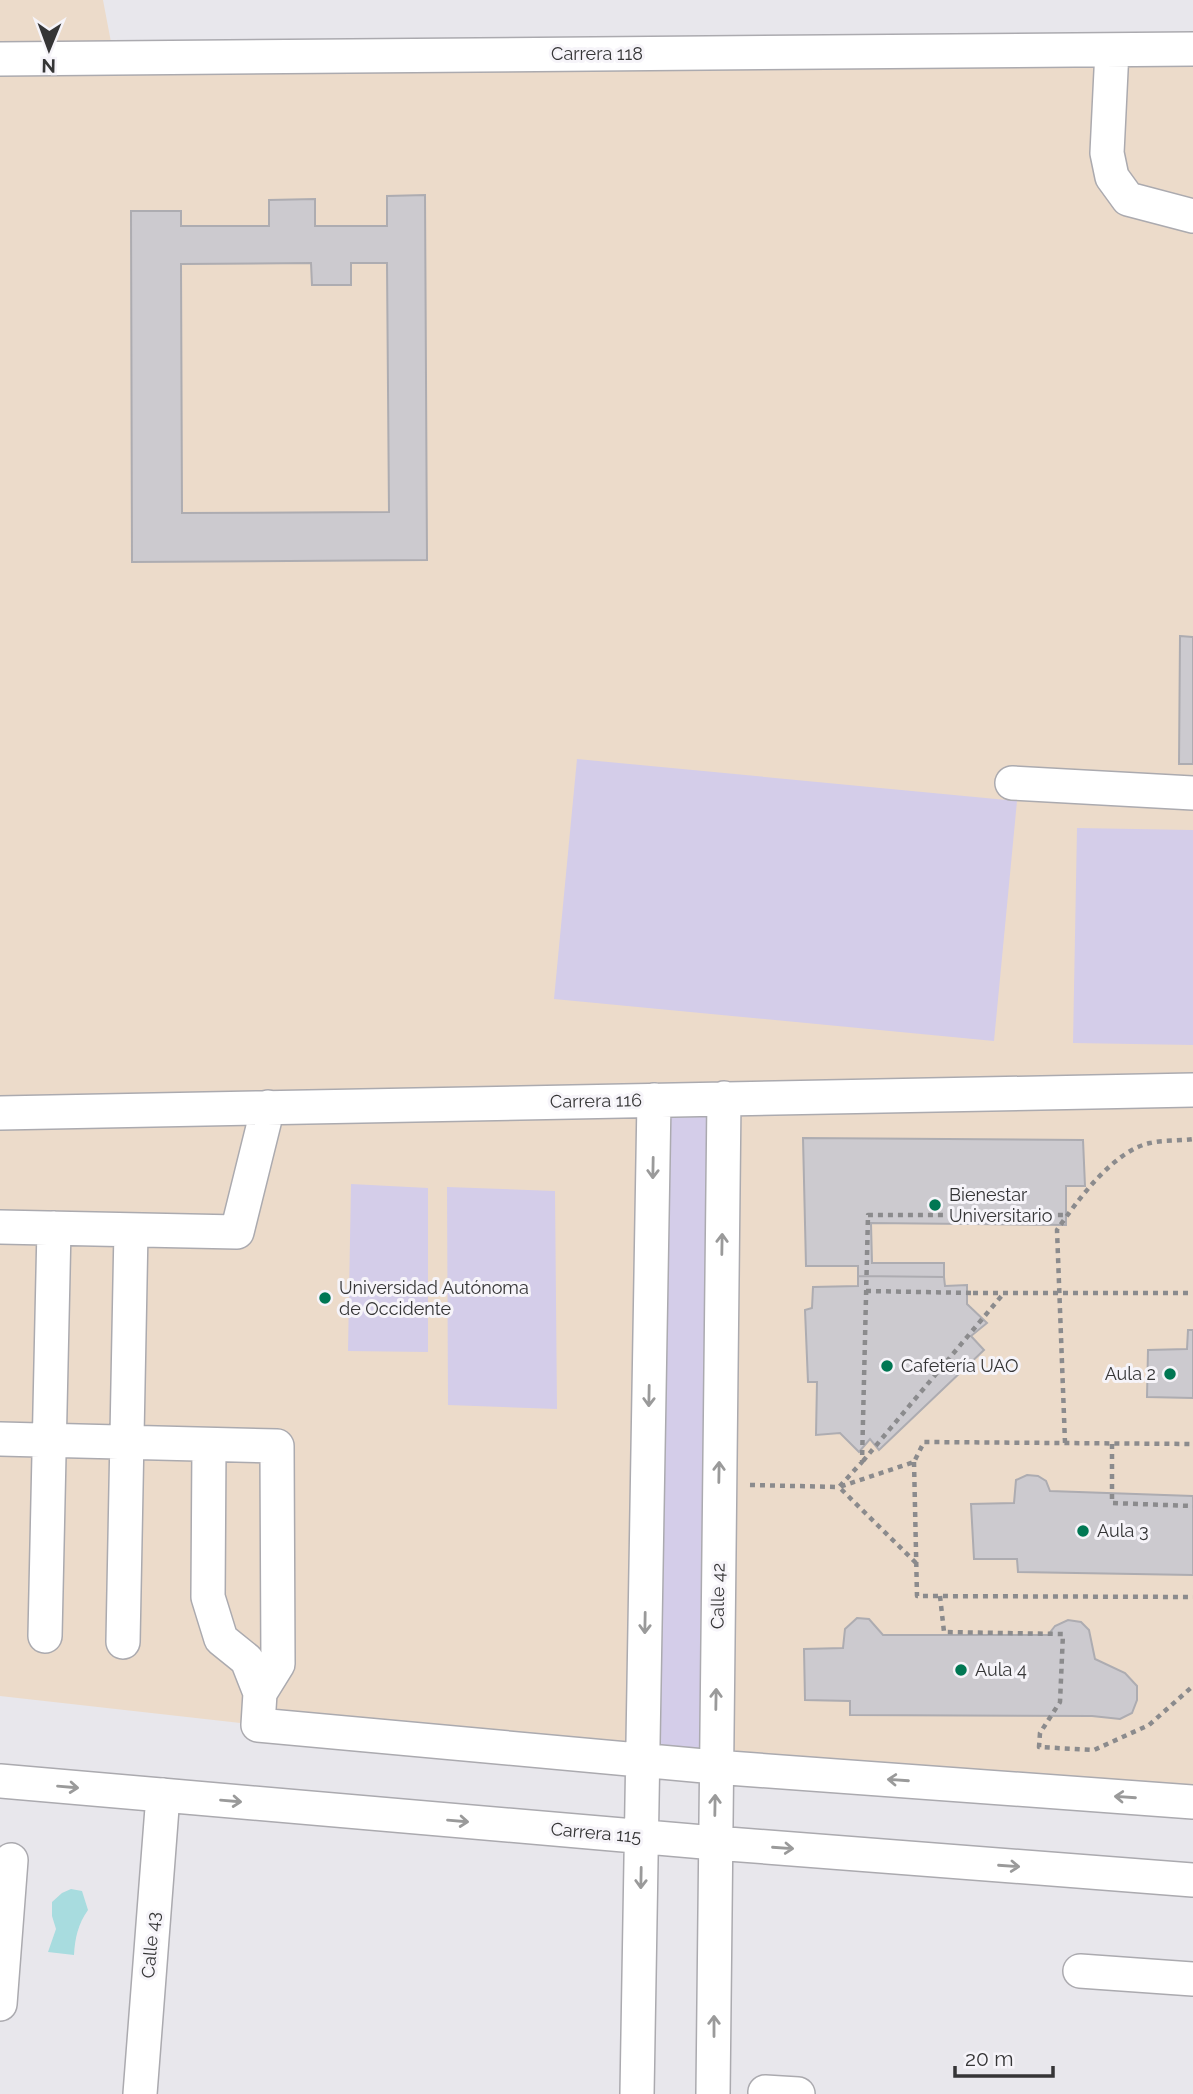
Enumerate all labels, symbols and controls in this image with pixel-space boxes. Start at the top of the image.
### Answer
north arrow [14,14,84,84]
street label: Carrera 118 [551,43,643,64]
text: N [41,55,56,77]
street label: Carrera 116 [550,1089,642,1112]
one-way arrow [646,1156,660,1179]
place label: Bienestar Universitario [949,1184,1053,1226]
marker: Bienestar Universitario [927,1197,943,1213]
one-way arrow [716,1233,729,1256]
place label: Universidad Autónoma de Occidente [339,1277,529,1319]
marker: Universidad Autónoma de Occidente [317,1290,333,1306]
place label: Cafetería UAO [901,1355,1019,1376]
marker: Cafetería UAO [879,1358,895,1374]
place label: Aula 2 [1105,1363,1156,1384]
marker: Aula 2 [1162,1366,1178,1382]
one-way arrow [642,1384,656,1407]
one-way arrow [713,1460,726,1483]
place label: Aula 3 [1097,1520,1149,1541]
marker: Aula 3 [1075,1523,1091,1539]
street label: Calle 42 [706,1563,729,1629]
one-way arrow [638,1611,652,1634]
place label: Aula 4 [975,1659,1027,1680]
marker: Aula 4 [953,1662,969,1678]
one-way arrow [709,1688,723,1711]
one-way arrow [887,1774,910,1787]
one-way arrow [56,1781,79,1794]
one-way arrow [1114,1790,1137,1803]
one-way arrow [708,1794,722,1817]
one-way arrow [219,1795,242,1808]
one-way arrow [446,1815,469,1828]
street label: Carrera 115 [550,1818,642,1847]
one-way arrow [771,1842,793,1855]
one-way arrow [998,1860,1020,1873]
one-way arrow [634,1867,648,1890]
street label: Calle 43 [137,1911,164,1979]
one-way arrow [707,2015,721,2038]
scale bar [955,2035,1053,2078]
text: 20 m [965,2046,1013,2071]

